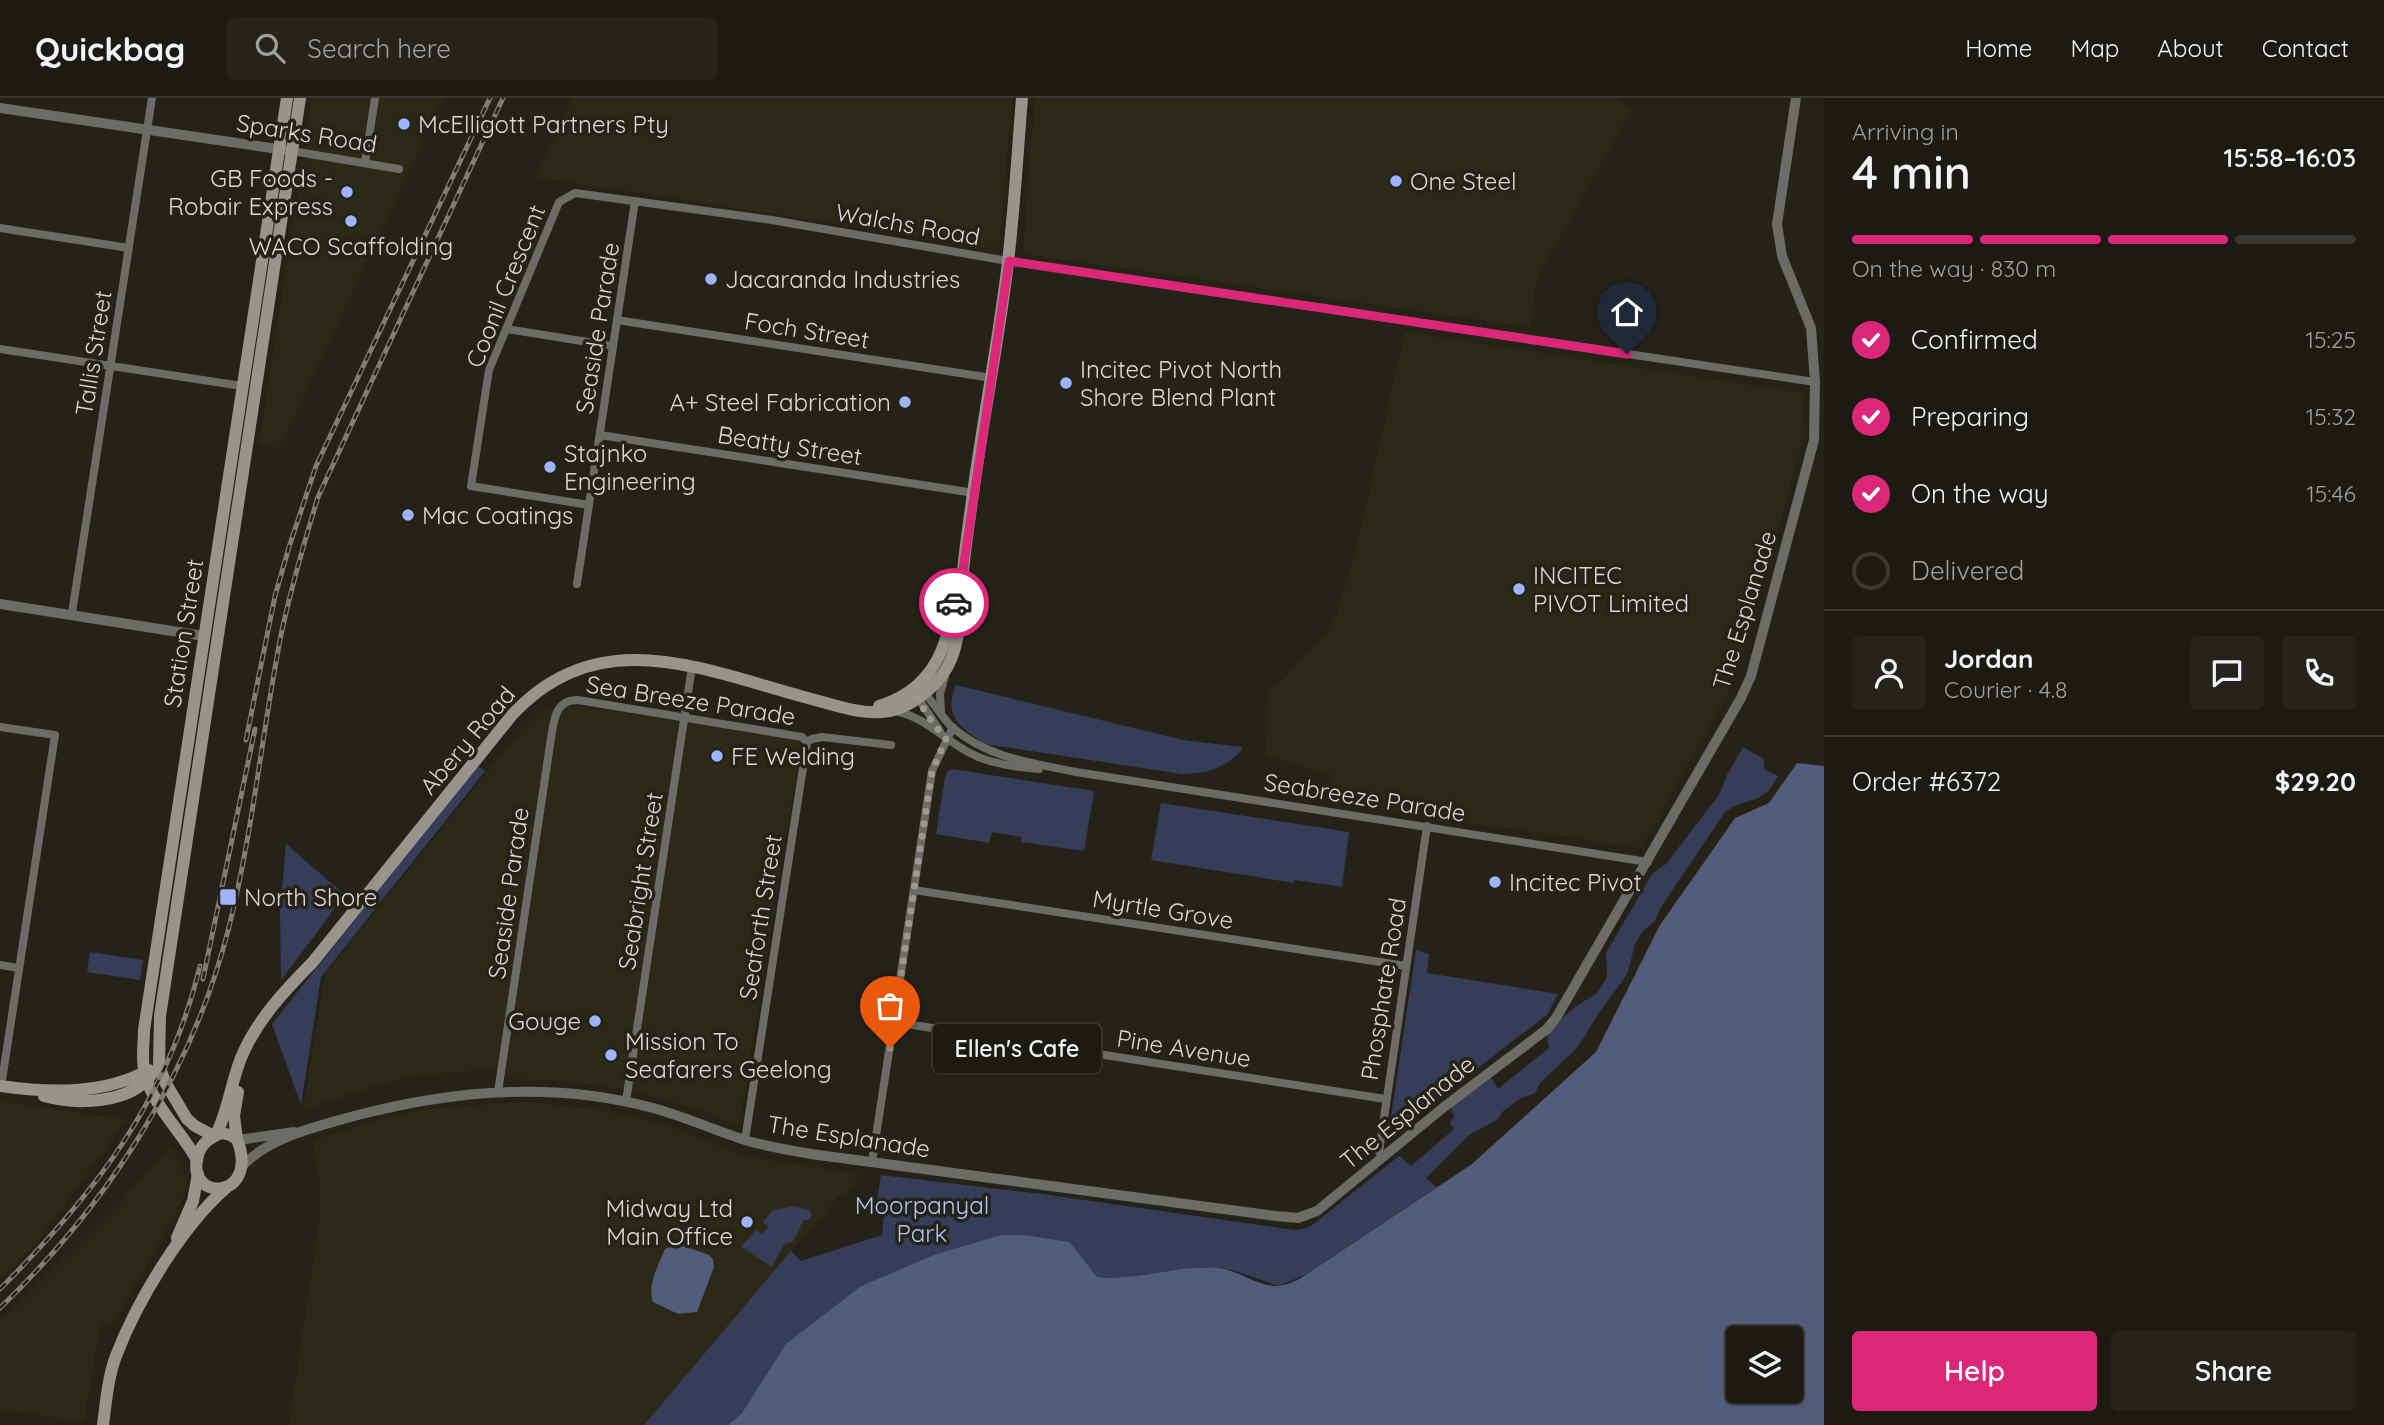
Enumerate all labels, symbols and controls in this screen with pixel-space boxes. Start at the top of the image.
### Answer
search box [227,17,717,80]
text: Quickbag [35,28,185,69]
icon: search [251,29,289,67]
text: Search here [307,32,451,65]
text: Home [1965,33,2032,63]
text: Map [2070,33,2119,63]
text: About [2157,33,2224,63]
text: Contact [2262,33,2349,63]
street label: Sparks Road [235,107,379,159]
place label: McElligott Partners Pty [418,109,669,139]
marker: McElligott Partners Pty [396,116,412,132]
text: Arriving in [1852,117,1959,146]
text: 15:58–16:03 [2224,141,2356,174]
text: 4 min [1852,143,1971,201]
place label: GB Foods - Robair Express [168,163,333,221]
place label: One Steel [1410,166,1517,196]
marker: One Steel [1388,173,1404,189]
marker: GB Foods - Robair Express [339,184,355,200]
street label: Walchs Road [833,197,983,251]
street label: Coonil Crescent [459,200,551,372]
marker: WACO Scaffolding [343,213,359,229]
place label: WACO Scaffolding [249,231,453,261]
street label: Seaside Parade [569,240,625,416]
text: On the way · 830 m [1852,254,2056,283]
place label: Jacaranda Industries [725,264,960,294]
marker: Jacaranda Industries [703,271,719,287]
pin [1597,282,1657,354]
street label: Tallis Street [68,288,118,418]
icon: home [1608,293,1646,331]
street label: Foch Street [742,305,872,355]
icon: check [1852,321,1890,359]
text: Confirmed [1911,323,2038,356]
text: 15:25 [2305,325,2356,354]
place label: Incitec Pivot North Shore Blend Plant [1080,354,1282,412]
marker: Incitec Pivot North Shore Blend Plant [1058,375,1074,391]
place label: A+ Steel Fabrication [670,387,891,417]
marker: A+ Steel Fabrication [897,394,913,410]
icon: check [1852,398,1890,436]
text: Preparing [1911,400,2029,433]
text: 15:32 [2306,402,2356,431]
street label: Beatty Street [716,419,864,471]
place label: Stajnko Engineering [564,438,696,496]
marker: Stajnko Engineering [542,459,558,475]
icon: check [1852,475,1890,513]
text: On the way [1911,477,2049,510]
text: 15:46 [2306,479,2356,508]
place label: Mac Coatings [422,500,573,530]
marker: Mac Coatings [400,507,416,523]
street label: The Esplanade [1706,527,1782,693]
text: Delivered [1911,554,2024,587]
street label: Station Street [156,557,210,709]
place label: INCITEC PIVOT Limited [1533,560,1689,618]
courier [919,568,989,638]
marker: INCITEC PIVOT Limited [1511,581,1527,597]
icon: car [935,584,973,622]
button: person [1852,636,1926,710]
button: chat [2190,636,2264,710]
button: phone [2282,636,2356,710]
text: Jordan [1944,642,2033,675]
street label: Sea Breeze Parade [584,669,798,731]
text: Courier · 4.8 [1944,675,2067,704]
street label: Abery Road [413,680,521,800]
place label: FE Welding [731,741,855,771]
marker: FE Welding [709,748,725,764]
text: Order #6372 [1852,765,2001,798]
text: $29.20 [2275,765,2356,798]
street label: Seabreeze Parade [1262,766,1468,828]
street label: Seabright Street [611,790,669,972]
street label: Seaside Parade [481,805,535,981]
street label: Seaforth Street [732,832,788,1002]
place label: Incitec Pivot [1509,867,1642,897]
marker: Incitec Pivot [1487,874,1503,890]
place label: North Shore [244,882,377,912]
street label: Myrtle Grove [1090,883,1236,935]
marker: North Shore [218,887,238,907]
street label: Phosphate Road [1354,896,1412,1082]
pin [860,976,920,1048]
icon: bag [871,987,909,1025]
place label: Gouge [508,1006,581,1036]
marker: Gouge [587,1013,603,1029]
street label: Pine Avenue [1115,1023,1253,1073]
callout: Ellen's Cafe [932,1024,1100,1072]
place label: Mission To Seafarers Geelong [625,1026,832,1084]
text: Ellen's Cafe [955,1034,1079,1063]
marker: Mission To Seafarers Geelong [603,1047,619,1063]
street label: The Esplanade [1334,1049,1480,1175]
street label: The Esplanade [766,1108,932,1164]
park label: Moorpanyal Park [855,1190,989,1248]
place label: Midway Ltd Main Office [605,1193,733,1251]
marker: Midway Ltd Main Office [739,1214,755,1230]
map controls [1726,1326,1803,1403]
button: layers [1726,1326,1803,1403]
button: Help [1852,1331,2097,1411]
button: Share [2111,1331,2356,1411]

